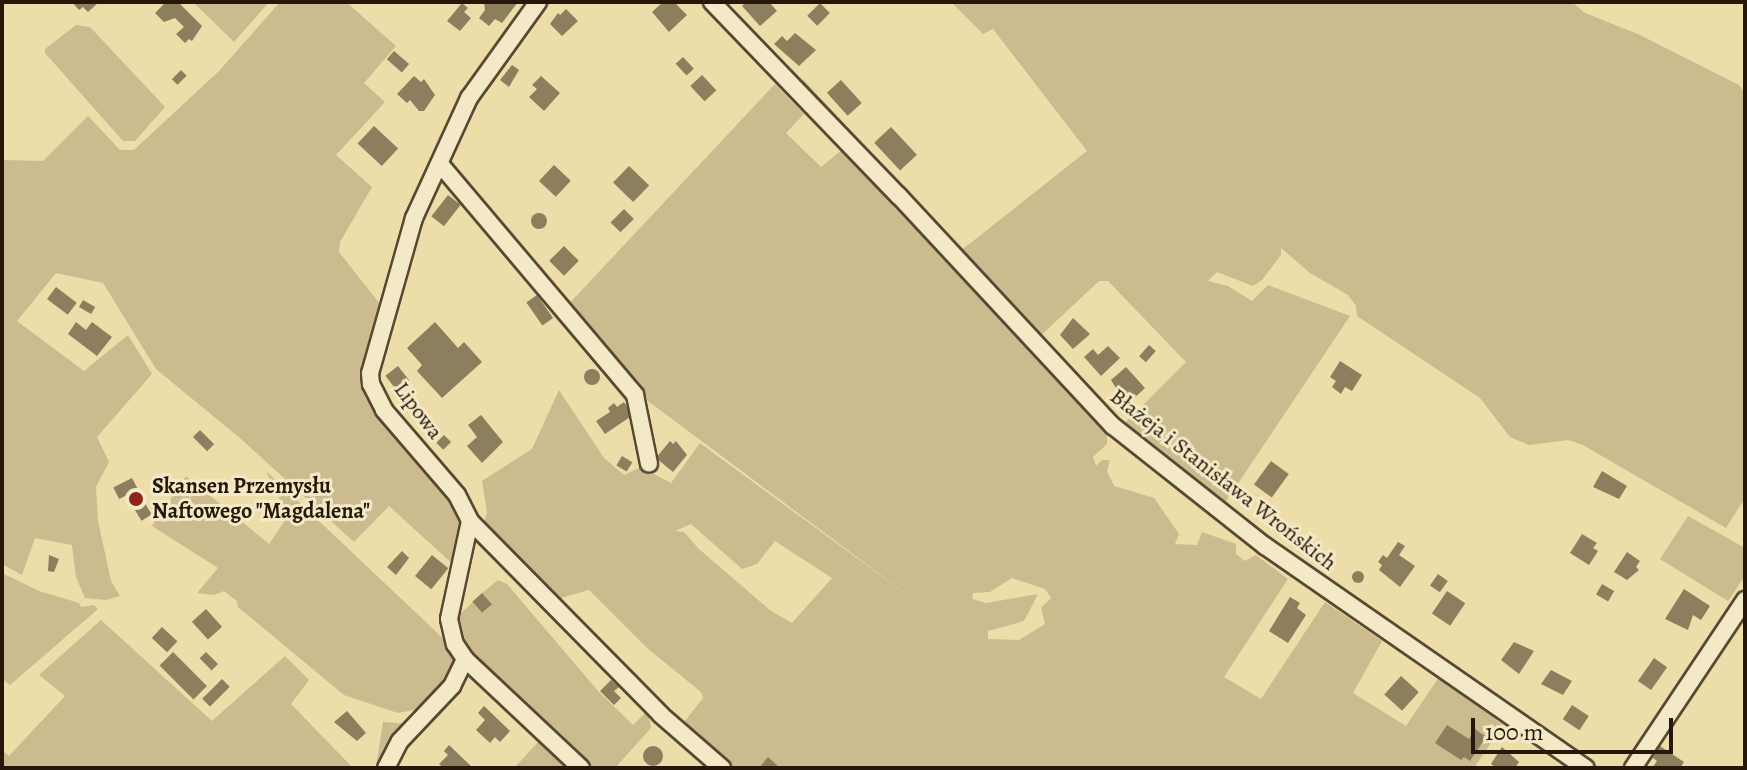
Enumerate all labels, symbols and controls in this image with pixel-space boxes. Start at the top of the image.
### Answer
street label: Lipowa [388,377,448,445]
street label: Błażeja i Stanisława Wrońskich [1105,383,1341,577]
place label: Skansen Przemysłu Naftowego "Magdalena" [152,473,370,524]
marker: Skansen Przemysłu Naftowego "Magdalena" [127,490,145,508]
scale bar [1475,702,1677,752]
text: 100 m [1485,716,1544,748]

